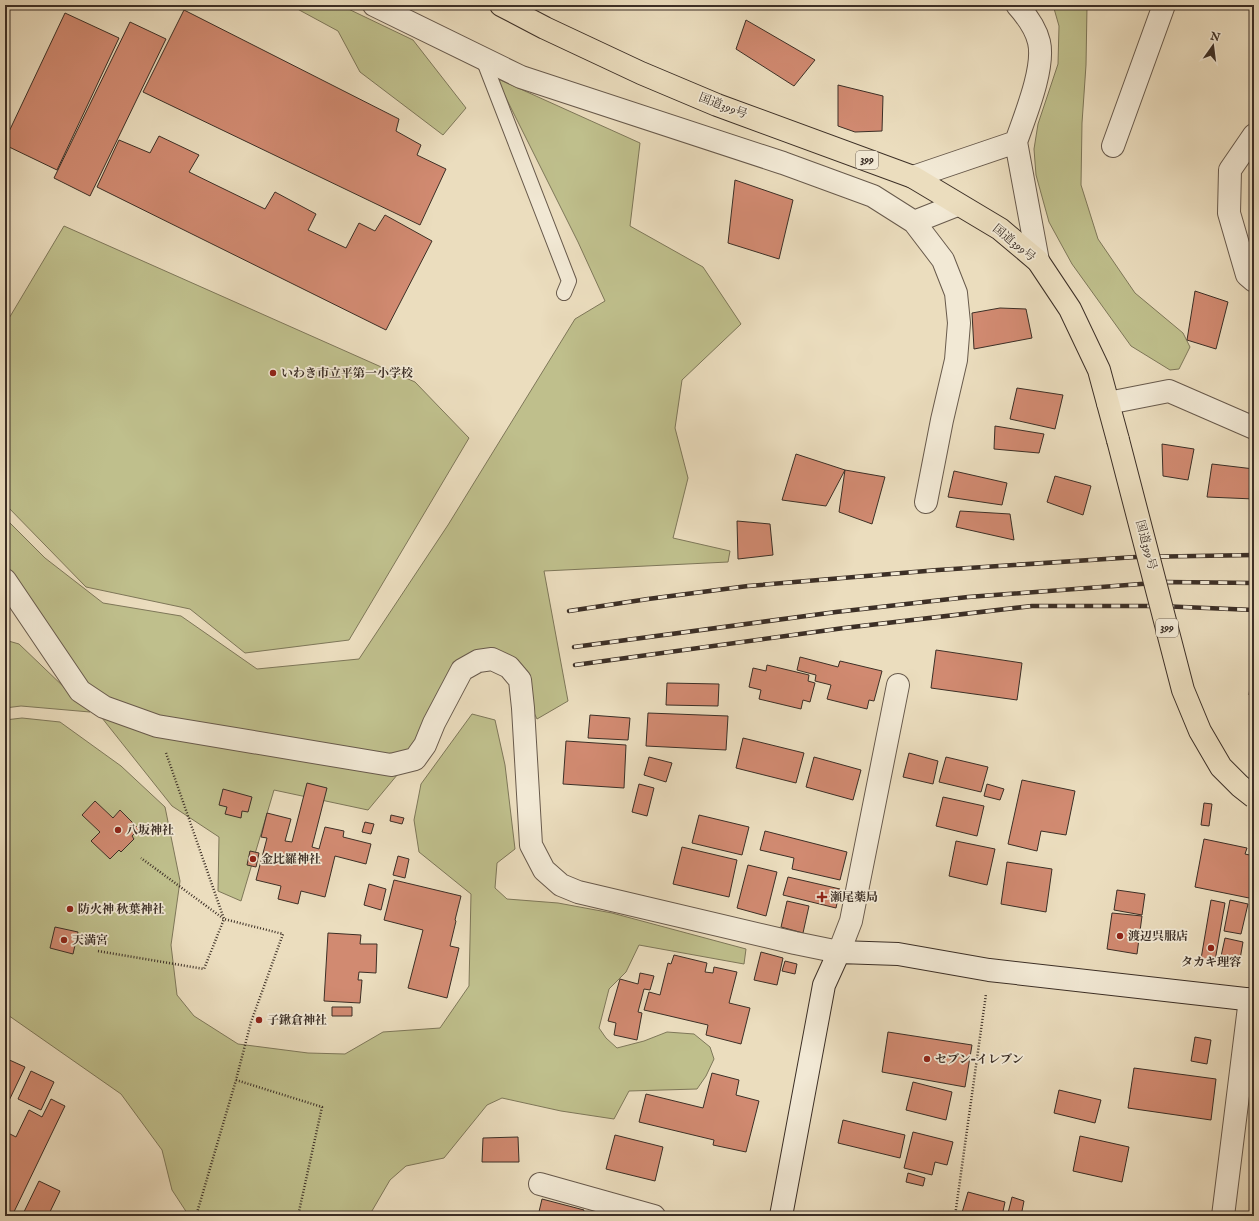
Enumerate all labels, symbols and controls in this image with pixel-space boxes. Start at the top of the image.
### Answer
north arrow [1193,26,1233,66]
text: N [1208,29,1222,45]
street label: 国道399号 [697,90,749,122]
road number: 399 [856,151,878,169]
street label: 国道399号 [989,221,1039,265]
place label: いわき市立平第一小学校 [281,366,413,381]
marker: いわき市立平第一小学校 [268,368,278,378]
street label: 国道399号 [1132,518,1160,572]
road number: 399 [1156,619,1178,637]
place label: 八坂神社 [126,823,174,838]
marker: 八坂神社 [113,825,123,835]
place label: 金比羅神社 [261,852,321,867]
marker: 金比羅神社 [248,854,258,864]
place label: 瀬尾薬局 [830,890,878,905]
marker: 瀬尾薬局 [817,892,827,902]
place label: 防火神 秋葉神社 [78,902,165,917]
marker: 防火神 秋葉神社 [65,904,75,914]
place label: 渡辺呉服店 [1128,929,1188,944]
marker: 渡辺呉服店 [1115,931,1125,941]
place label: 天満宮 [72,933,108,948]
marker: 天満宮 [59,935,69,945]
marker: タカキ理容 [1206,943,1216,953]
place label: タカキ理容 [1181,955,1241,970]
place label: 子鍬倉神社 [267,1013,327,1028]
marker: 子鍬倉神社 [254,1015,264,1025]
place label: セブン-イレブン [935,1052,1024,1067]
marker: セブン-イレブン [922,1054,932,1064]

